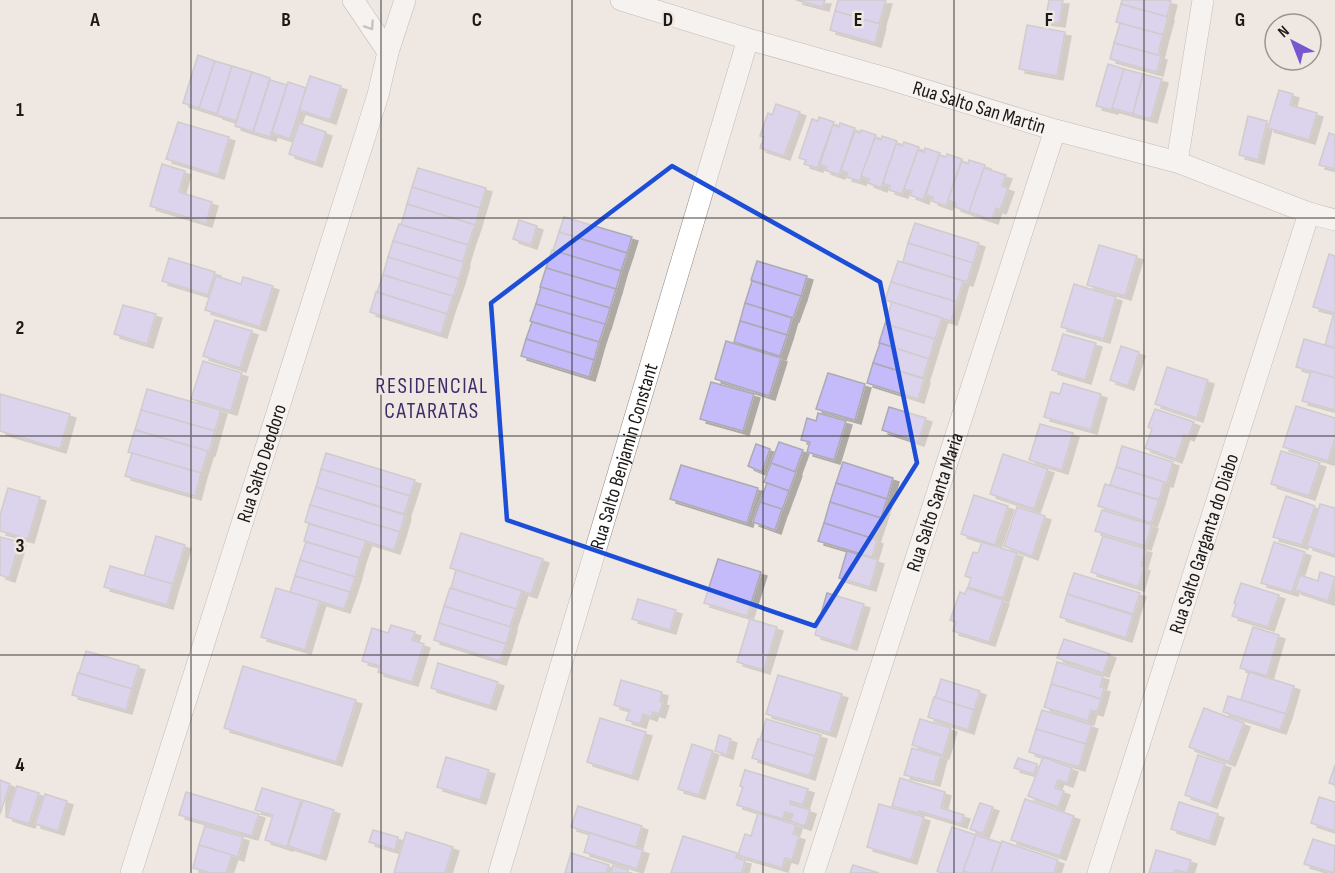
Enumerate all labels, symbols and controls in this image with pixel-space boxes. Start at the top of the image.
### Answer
text: A [89,8,100,32]
text: B [281,8,291,32]
text: C [472,8,482,32]
text: D [663,8,673,32]
text: E [854,8,862,32]
text: F [1045,8,1053,32]
text: G [1235,8,1245,32]
north arrow [1263,12,1323,72]
one-way arrow [363,19,374,30]
text: N [1274,22,1293,42]
street label: Rua Salto San Martin [910,76,1049,139]
text: 1 [16,98,24,122]
text: 2 [16,316,24,340]
street label: Rua Salto Benjamin Constant [585,360,664,552]
district label: RESIDENCIAL CATARATAS [375,373,489,425]
street label: Rua Salto Deodoro [232,401,292,526]
street label: Rua Salto Santa Maria [902,430,969,575]
street label: Rua Salto Garganta do Diabo [1164,451,1244,637]
text: 3 [16,534,25,558]
text: 4 [15,753,25,777]

